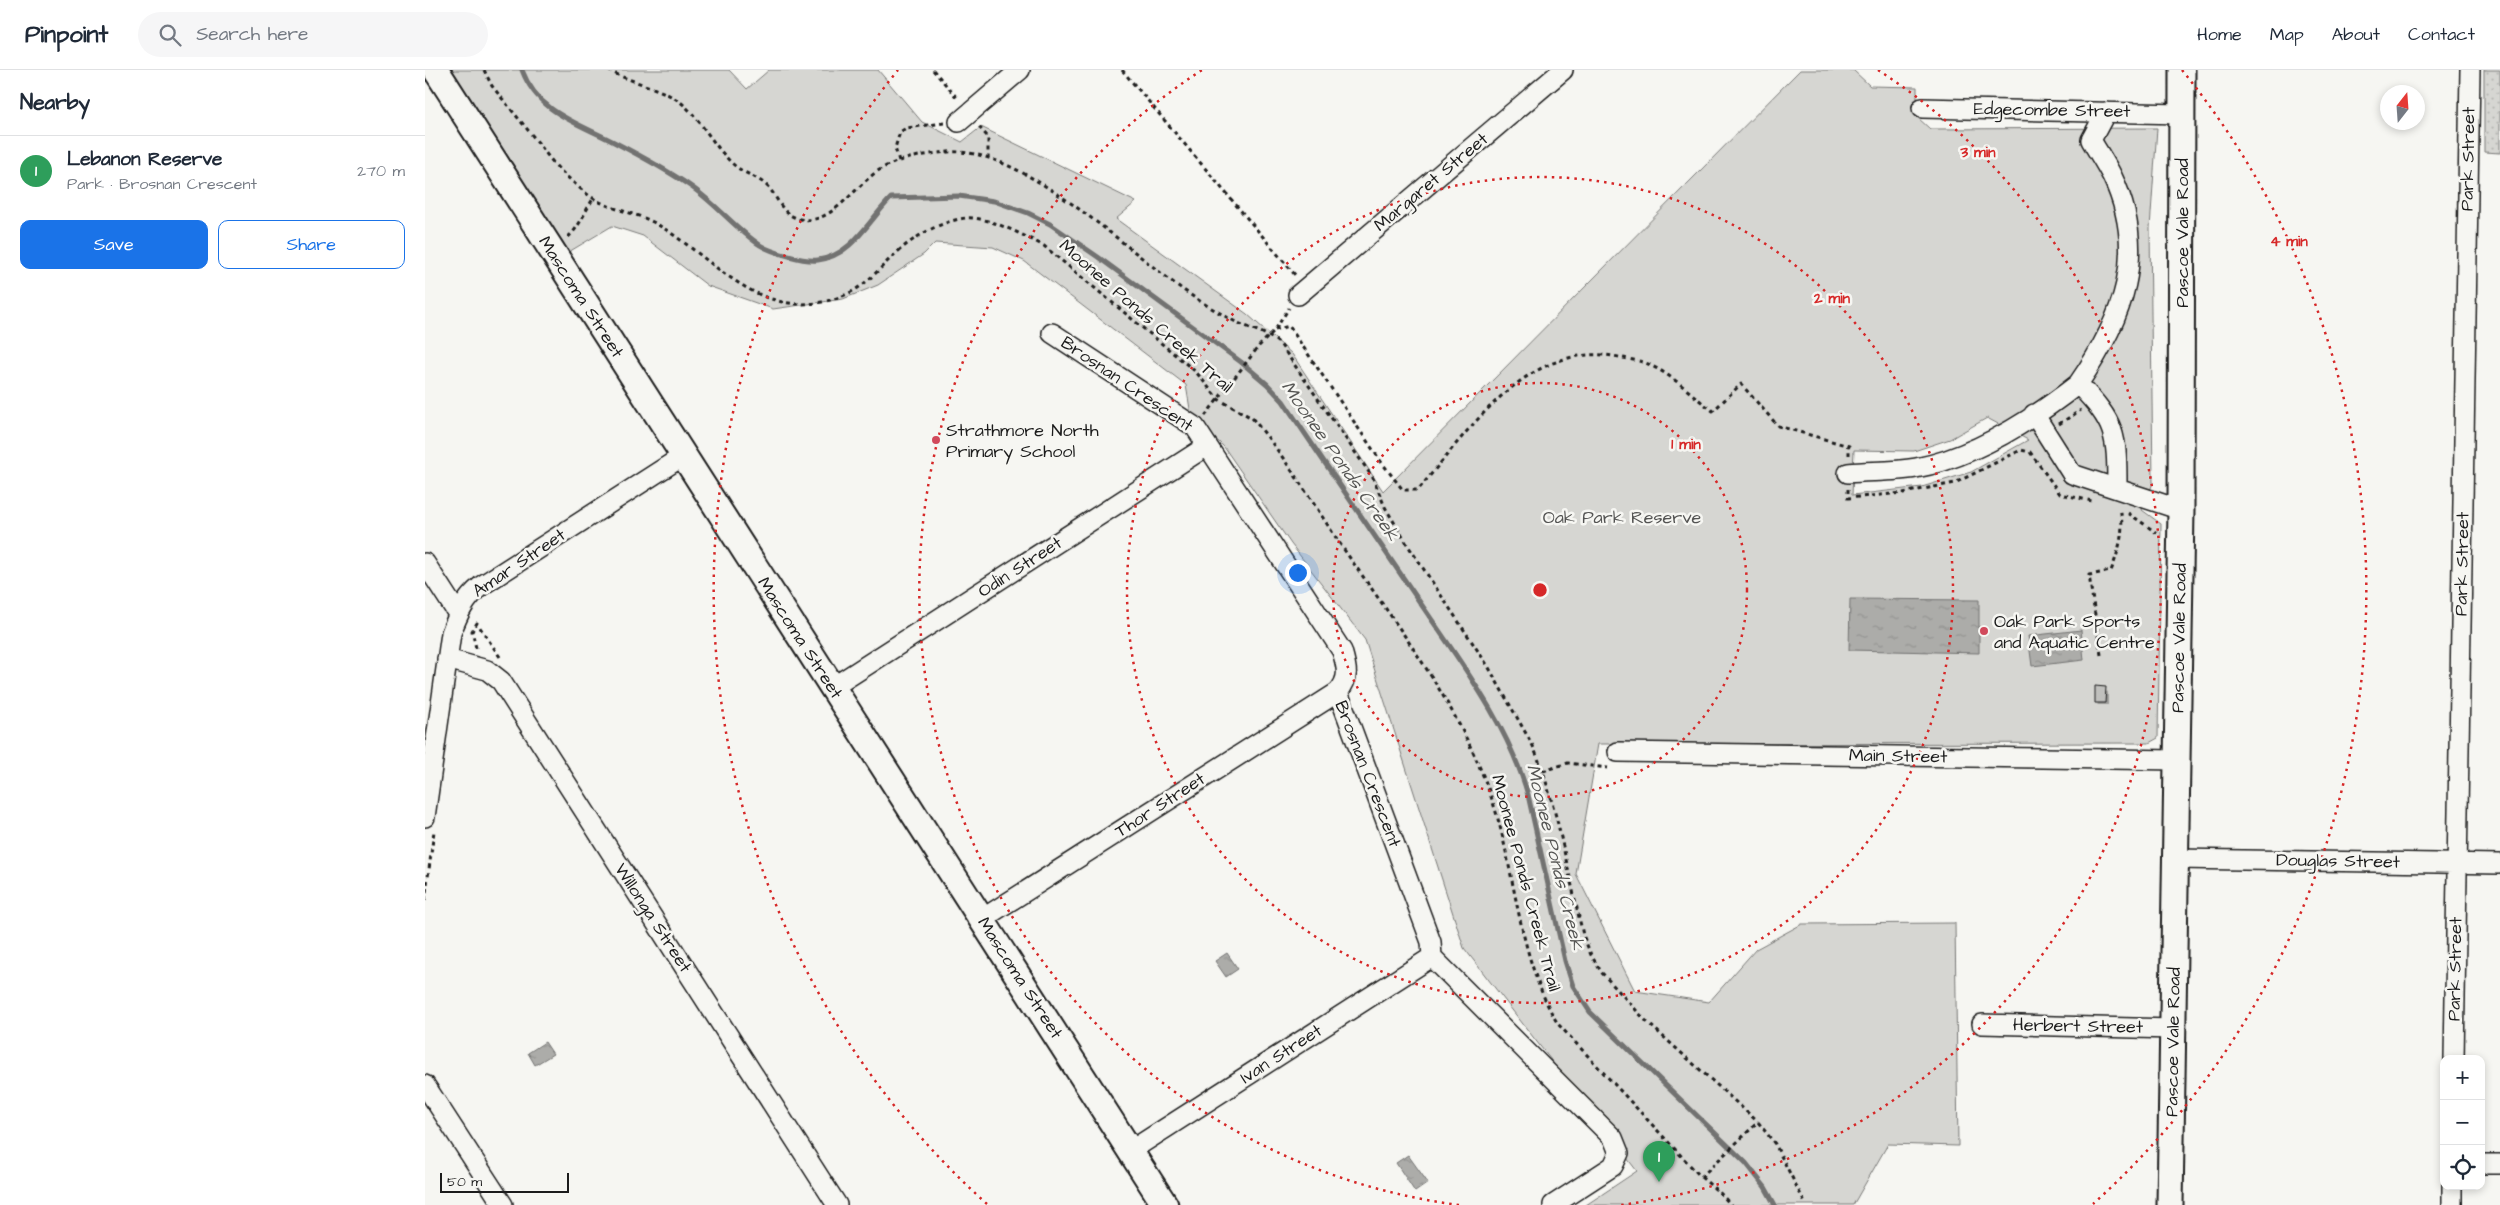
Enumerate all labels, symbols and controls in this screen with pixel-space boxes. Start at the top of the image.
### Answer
search box [138,12,488,57]
text: Pinpoint [25,18,108,52]
icon: search [156,21,184,49]
text: Search here [196,21,308,48]
text: Home [2197,22,2242,47]
text: Map [2270,22,2304,47]
text: About [2332,22,2380,47]
text: Contact [2408,22,2475,47]
north arrow [2380,85,2425,130]
text: Nearby [20,88,90,117]
street label: Edgecombe Street [1973,96,2131,125]
street label: Park Street [2455,106,2481,211]
street label: Margaret Street [1369,126,1495,238]
text: 3 min [1959,142,1996,163]
text: Lebanon Reserve [67,146,222,173]
street label: Pascoe Vale Road [2170,158,2195,308]
text: 1 [35,160,37,182]
text: 270 m [357,160,405,182]
text: Park · Brosnan Crescent [67,173,257,195]
button: Save [20,220,208,269]
button: Share [218,220,405,269]
street label: Mascoma Street [532,231,630,363]
text: 4 min [2270,231,2308,252]
street label: Moonee Ponds Creek Trail [1054,233,1239,399]
text: 2 min [1813,288,1851,309]
street label: Brosnan Crescent [1056,330,1199,438]
water label: Moonee Ponds Creek [1274,375,1406,547]
place label: Strathmore North Primary School [946,418,1099,465]
marker: Strathmore North Primary School [930,434,942,446]
text: 1 min [1671,434,1701,455]
park label: Oak Park Reserve [1543,505,1702,530]
street label: Park Street [2449,511,2475,616]
street label: Amar Street [468,522,571,603]
street label: Odin Street [973,530,1068,604]
your location [1285,560,1311,586]
street label: Pascoe Vale Road [2165,563,2193,713]
street label: Mascoma Street [751,572,849,704]
centre of rings [1531,581,1549,599]
place label: Oak Park Sports and Aquatic Centre [1994,609,2155,655]
marker: Oak Park Sports and Aquatic Centre [1978,625,1990,637]
street label: Brosnan Crescent [1329,697,1408,852]
street label: Main Street [1849,743,1948,769]
water label: Moonee Ponds Creek [1519,761,1591,953]
street label: Thor Street [1110,766,1211,844]
street label: Moonee Ponds Creek Trail [1485,772,1567,994]
street label: Douglas Street [2276,847,2401,876]
street label: Willonga Street [607,859,698,979]
street label: Mascoma Street [971,912,1069,1044]
street label: Park Street [2442,916,2468,1021]
street label: Pascoe Vale Road [2159,967,2187,1117]
street label: Herbert Street [2013,1012,2144,1040]
street label: Ivan Street [1235,1018,1327,1090]
map controls [2440,1055,2485,1190]
button: + [2440,1055,2485,1100]
button: − [2440,1100,2485,1145]
pin: 1 [1643,1141,1675,1182]
button: locate [2440,1145,2485,1190]
scale bar [440,1170,569,1193]
text: 50 m [447,1172,482,1192]

